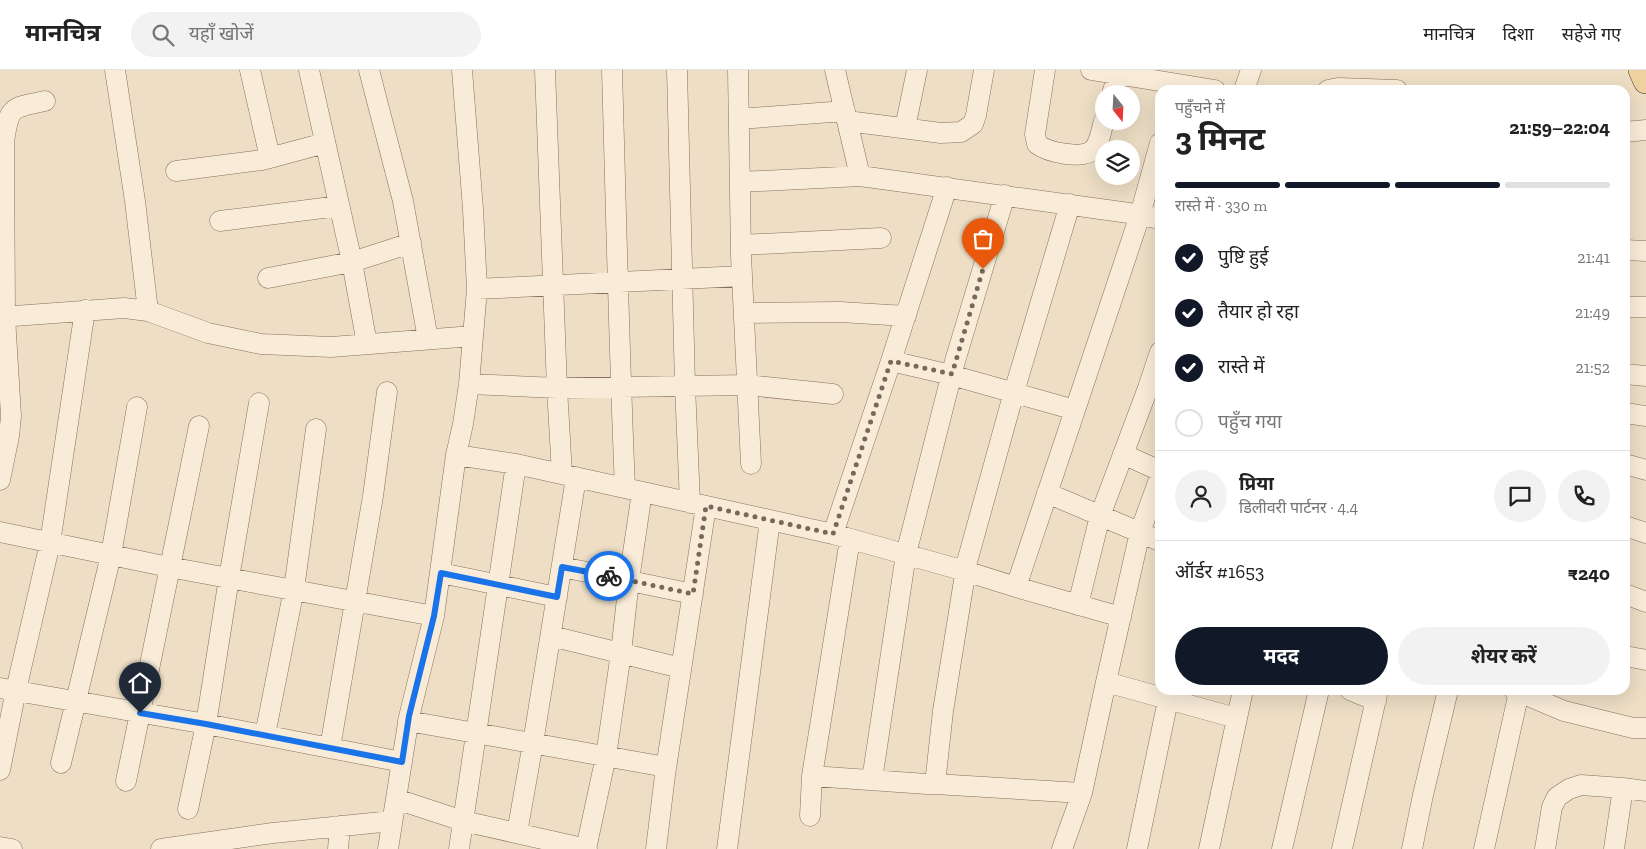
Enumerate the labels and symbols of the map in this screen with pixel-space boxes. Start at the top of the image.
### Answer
north arrow [1095,85,1140,130]
pin [962,218,1004,269]
courier [584,551,634,601]
pin [119,662,161,713]

